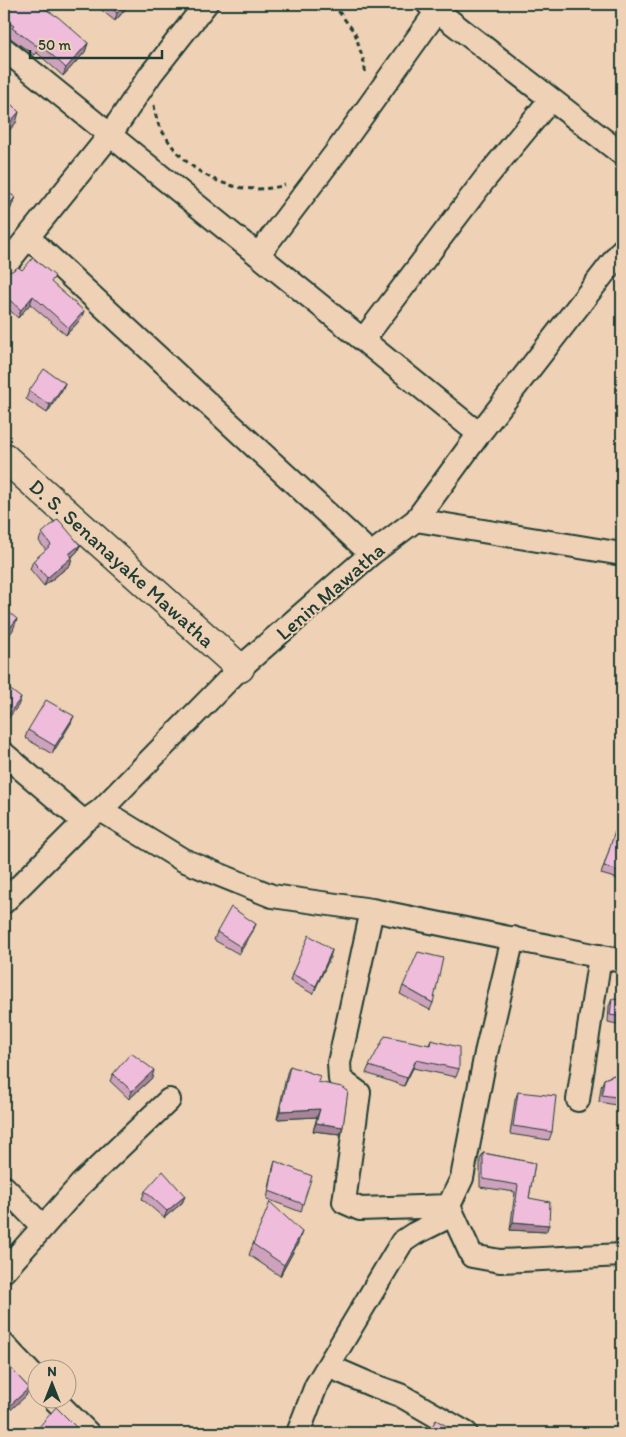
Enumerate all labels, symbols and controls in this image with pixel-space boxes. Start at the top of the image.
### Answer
scale bar [30,28,162,60]
text: 50 m [38,36,71,54]
street label: D. S. Senanayake Mawatha [24,473,220,653]
street label: Lenin Mawatha [271,537,389,645]
north arrow [28,1360,78,1410]
text: N [47,1363,57,1380]

